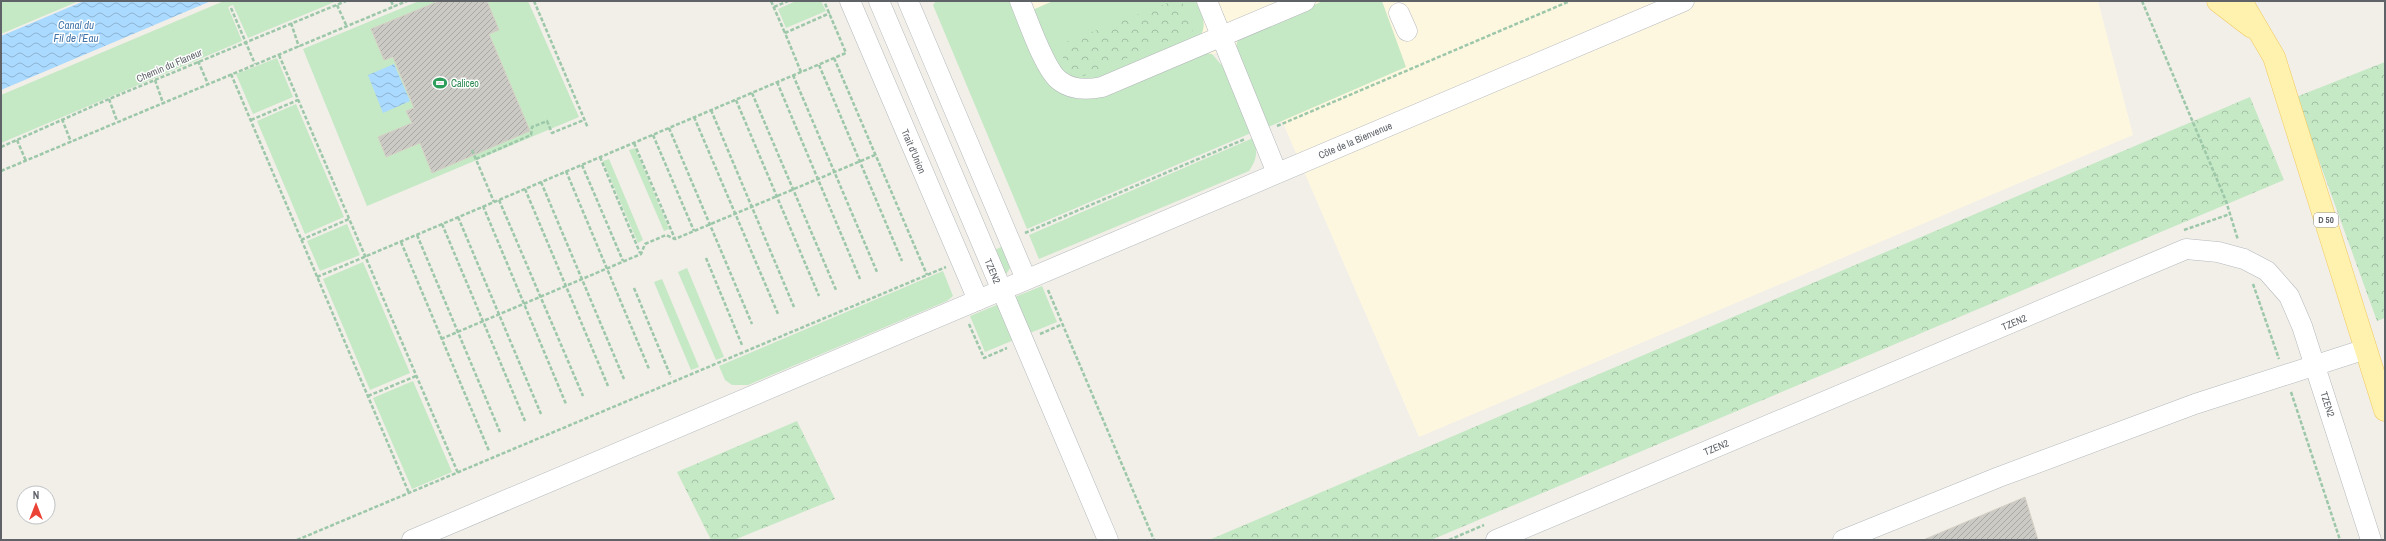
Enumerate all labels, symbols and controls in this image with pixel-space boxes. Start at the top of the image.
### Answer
water label: Canal du Fil de l'Eau [54,18,98,45]
street label: Chemin du Flaneur [134,46,204,85]
sports icon: Caliceo [432,75,448,91]
place label: Caliceo [451,77,479,90]
street label: Côte de la Bienvenue [1316,119,1394,162]
street label: Trait d'Union [898,127,929,175]
road number: D 50 [2314,213,2338,227]
street label: TZEN2 [981,257,1004,286]
street label: TZEN2 [2000,311,2029,334]
street label: TZEN2 [2317,390,2338,419]
street label: TZEN2 [1702,436,1731,459]
north arrow [16,485,56,525]
text: N [33,488,39,502]

